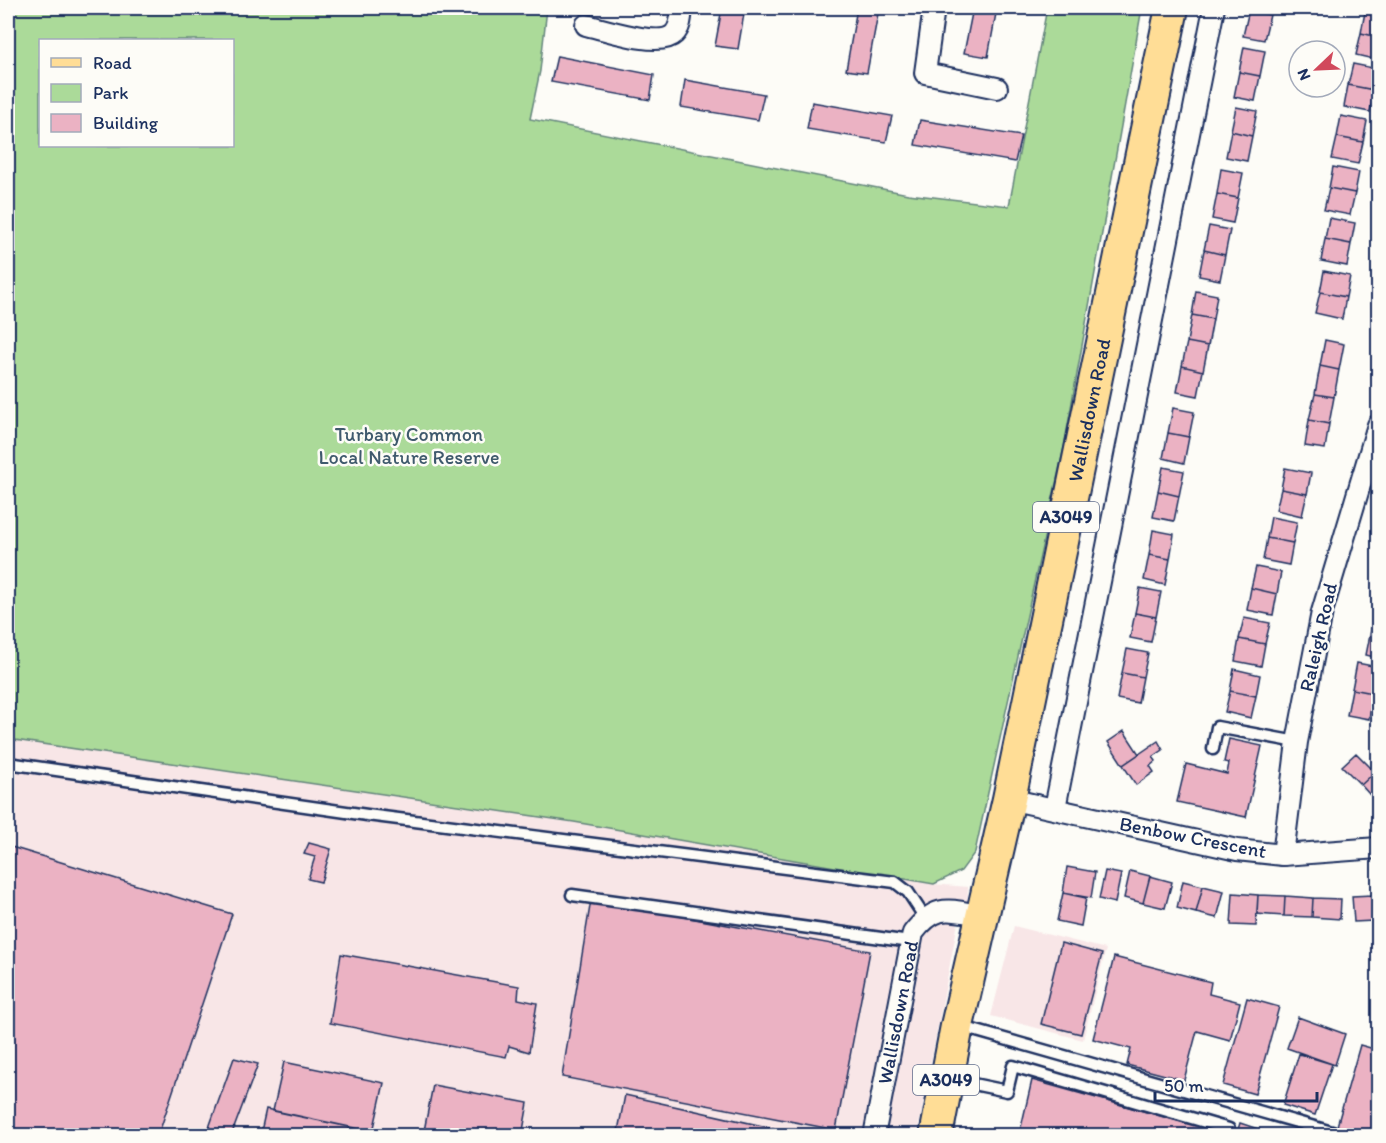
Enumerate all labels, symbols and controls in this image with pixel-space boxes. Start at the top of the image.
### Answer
legend [39,39,234,147]
north arrow [1287,39,1347,99]
text: Road [93,52,132,74]
text: N [1293,66,1315,83]
text: Park [93,82,128,104]
text: Building [93,112,159,134]
street label: Wallisdown Road [1063,336,1116,484]
park label: Turbary Common Local Nature Reserve [319,422,499,469]
road number: A3049 [1033,502,1099,532]
street label: Raleigh Road [1294,580,1342,694]
street label: Benbow Crescent [1117,811,1269,863]
street label: Wallisdown Road [872,938,923,1086]
road number: A3049 [913,1065,979,1095]
scale bar [1155,1065,1317,1103]
text: 50 m [1164,1075,1204,1097]

